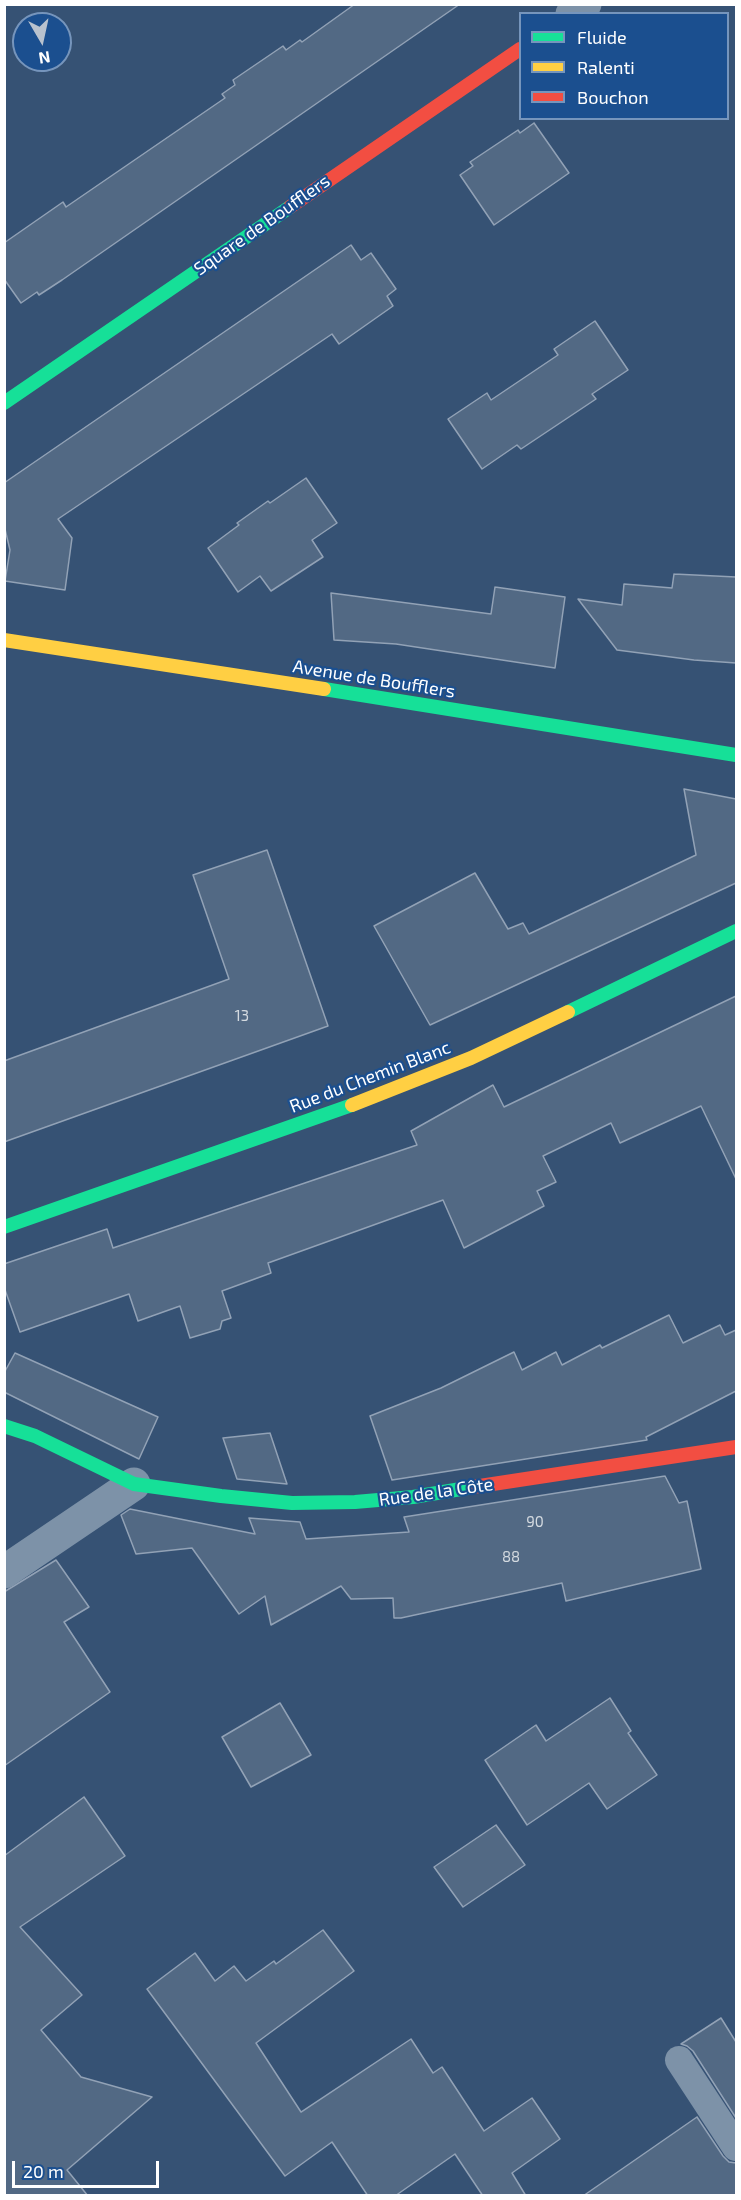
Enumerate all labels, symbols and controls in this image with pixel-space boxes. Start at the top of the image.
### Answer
north arrow [12,12,72,72]
legend [519,12,729,120]
text: Fluide [577,26,627,48]
text: N [37,48,52,69]
text: Ralenti [577,56,635,78]
text: Bouchon [577,86,649,108]
street label: Square de Boufflers [190,170,334,280]
street label: Avenue de Boufflers [291,656,457,702]
house number: 13 [235,1007,249,1025]
street label: Rue du Chemin Blanc [287,1036,453,1118]
street label: Rue de la Côte [377,1473,495,1511]
house number: 90 [526,1513,544,1531]
house number: 88 [502,1548,520,1566]
scale bar [15,2149,162,2187]
text: 20 m [23,2160,64,2182]

